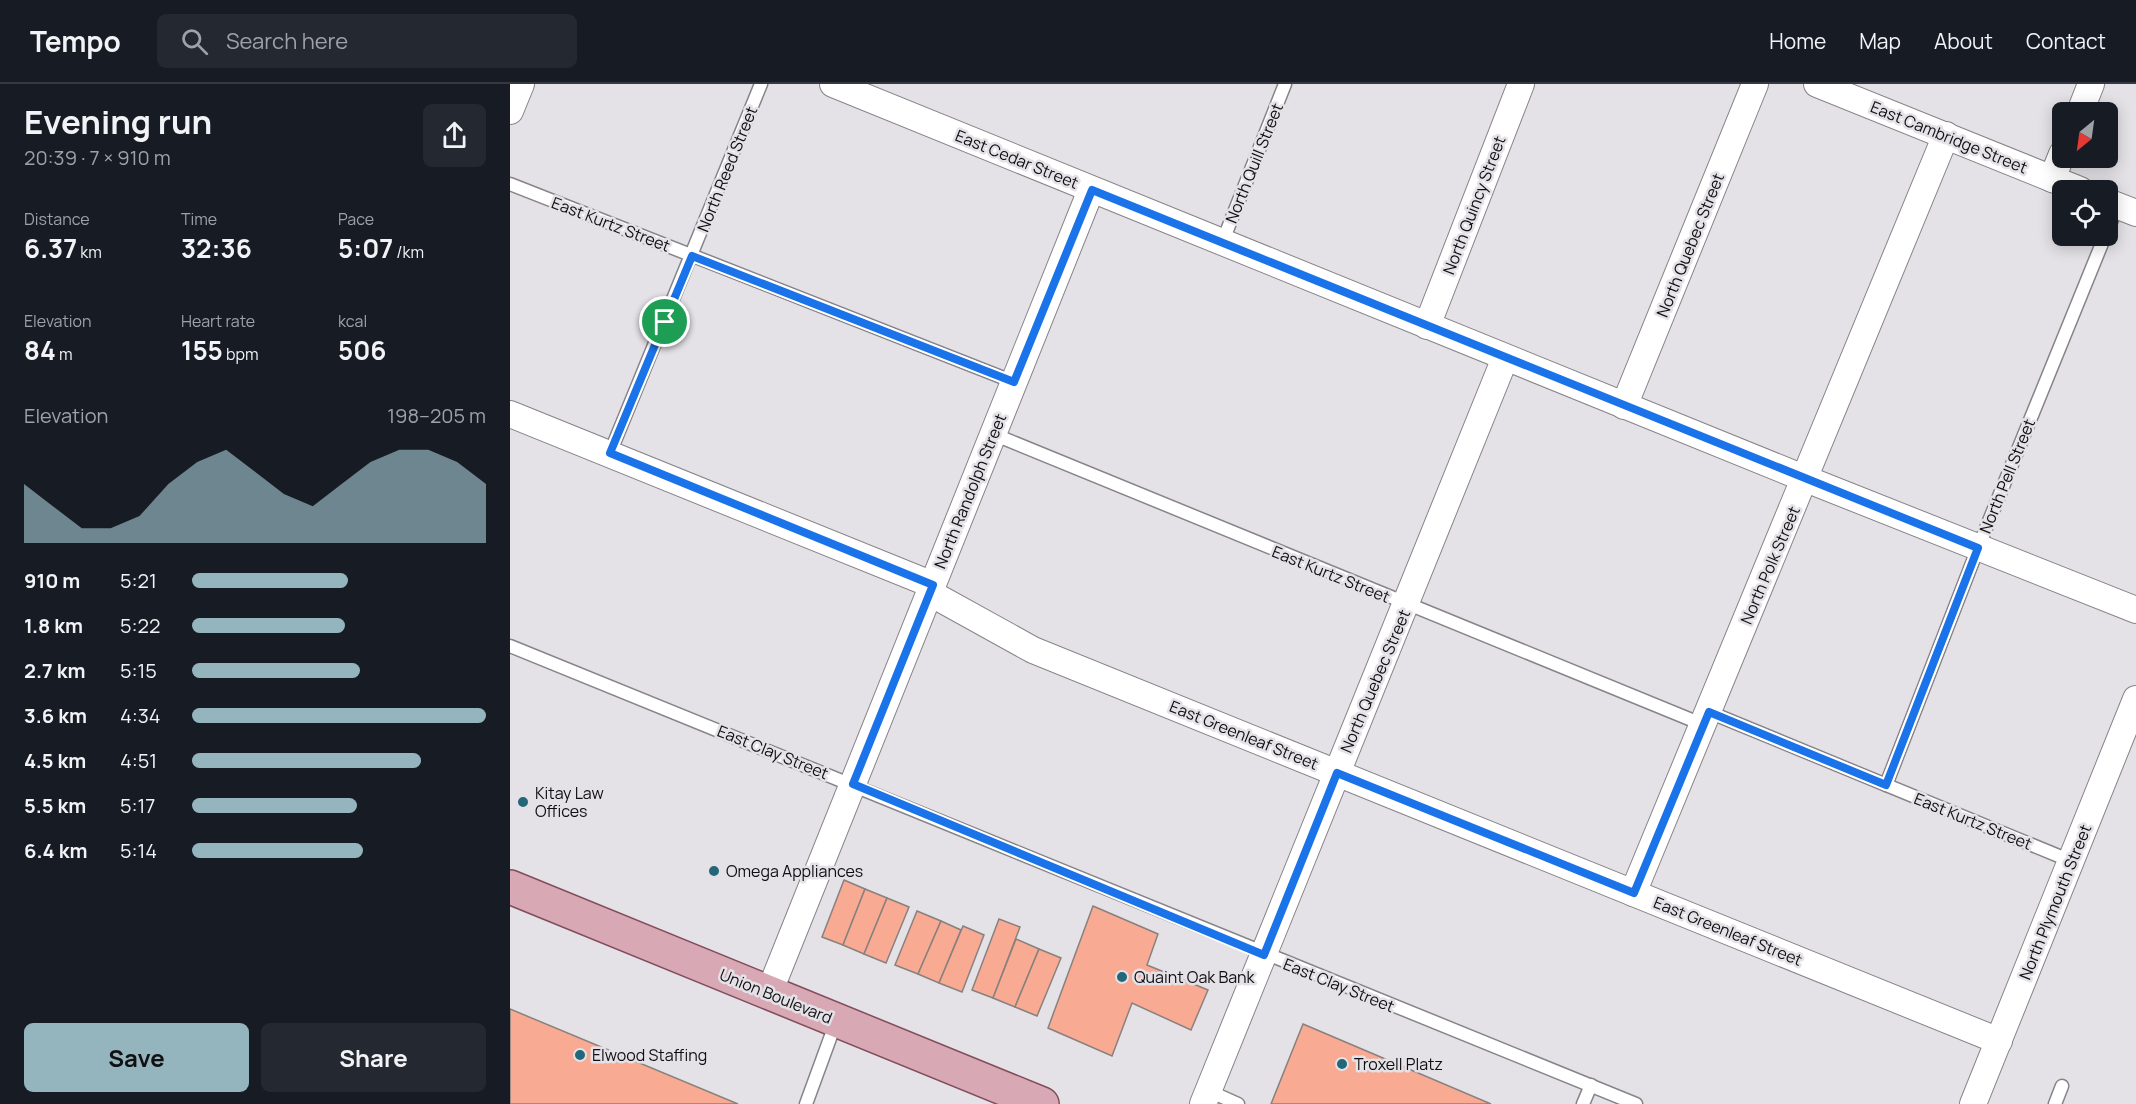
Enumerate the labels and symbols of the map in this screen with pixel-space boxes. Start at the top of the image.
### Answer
street label: East Cambridge Street [1867,95,2031,179]
street label: North Quill Street [1220,100,1288,226]
north arrow [2052,102,2118,168]
street label: North Reed Street [692,103,762,235]
street label: East Cedar Street [952,124,1082,194]
street label: North Quincy Street [1437,133,1511,277]
street label: North Quebec Street [1651,170,1729,320]
street label: East Kurtz Street [549,191,673,257]
pin [639,296,690,347]
street label: North Randolph Street [929,410,1011,572]
street label: North Pell Street [1974,415,2040,537]
street label: North Polk Street [1735,503,1805,627]
street label: East Kurtz Street [1269,540,1393,608]
street label: North Quebec Street [1335,606,1415,756]
street label: East Greenleaf Street [1166,695,1322,775]
street label: East Clay Street [714,720,832,784]
place label: Kitay Law Offices [535,782,604,822]
street label: East Kurtz Street [1911,787,2035,855]
marker: Kitay Law Offices [516,795,530,809]
street label: North Plymouth Street [2014,821,2096,983]
place label: Omega Appliances [726,860,863,882]
marker: Omega Appliances [707,864,721,878]
street label: East Greenleaf Street [1650,891,1806,971]
street label: East Clay Street [1280,953,1398,1017]
street label: Union Boulevard [716,963,836,1029]
place label: Quaint Oak Bank [1134,966,1256,988]
marker: Quaint Oak Bank [1115,970,1129,984]
place label: Elwood Staffing [592,1044,707,1066]
marker: Elwood Staffing [573,1048,587,1062]
place label: Troxell Platz [1354,1053,1443,1075]
marker: Troxell Platz [1335,1057,1349,1071]

